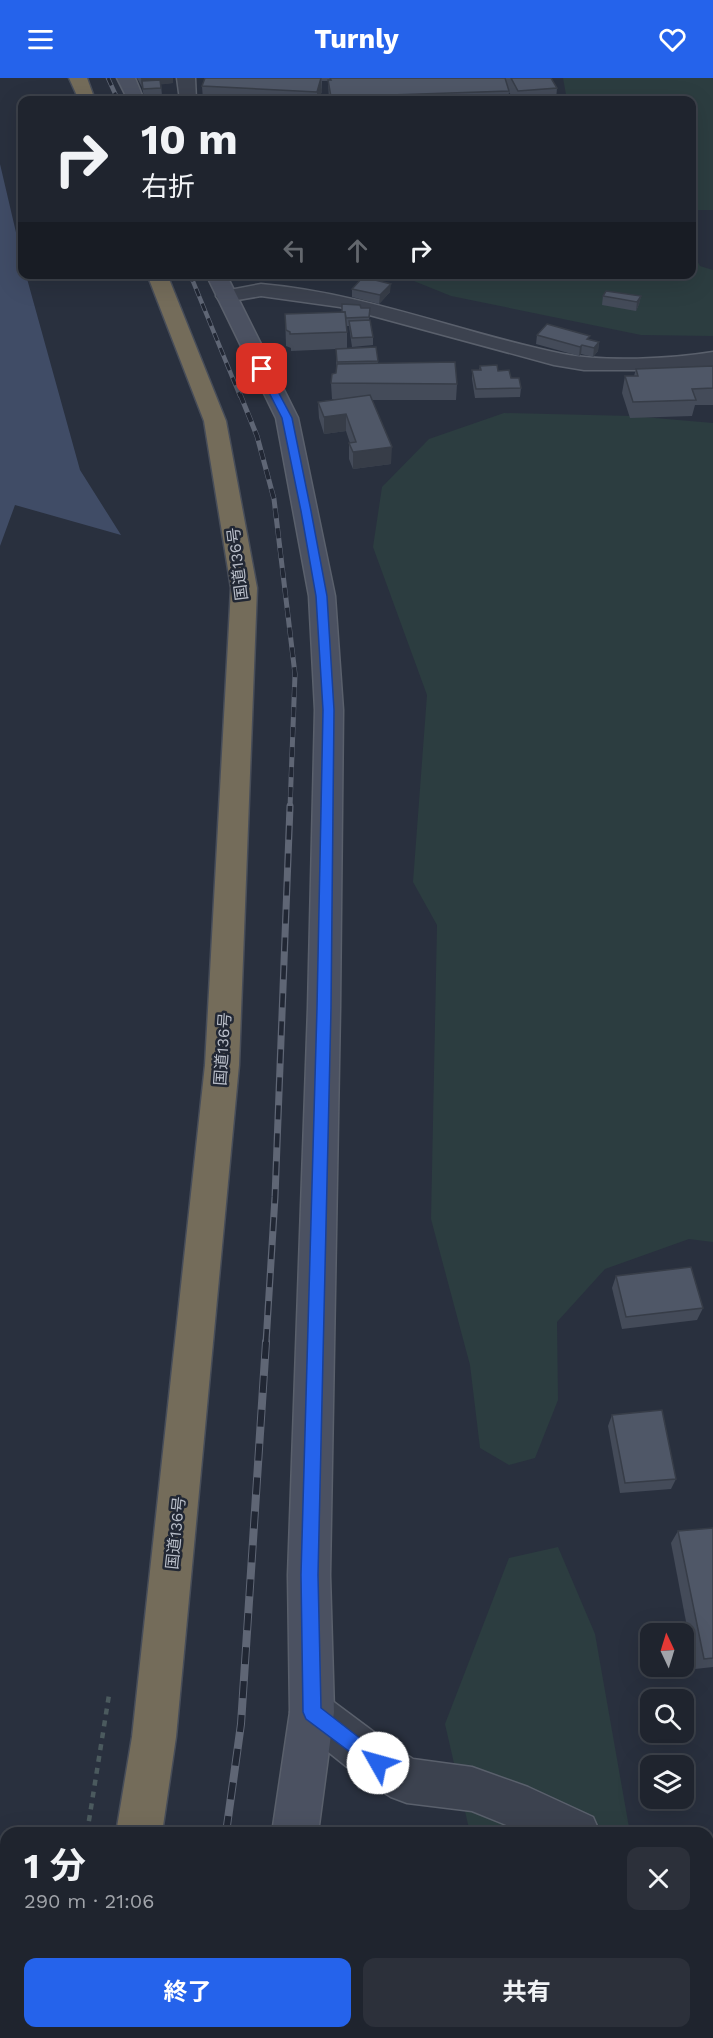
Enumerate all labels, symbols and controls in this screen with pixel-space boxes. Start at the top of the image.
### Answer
icon: menu [24,23,57,56]
text: Turnly [314,23,399,55]
icon: heart [656,23,689,56]
text: 10 m [141,115,238,164]
icon: right [42,120,120,198]
text: 右折 [141,171,195,203]
icon: left [278,234,311,267]
icon: ahead [341,234,374,267]
icon: right [404,234,437,267]
pin [236,343,287,394]
icon: arrive [245,352,278,385]
street label: 国道136号 [224,526,251,601]
street label: 国道136号 [210,1012,235,1086]
street label: 国道136号 [162,1496,189,1570]
north arrow [640,1623,694,1677]
map controls [640,1623,694,1809]
button: search [640,1689,694,1743]
position arrow [346,1731,410,1795]
button: layers [640,1755,694,1809]
text: 1 分 [24,1845,86,1887]
button: close [627,1847,690,1910]
text: 290 m · 21:06 [24,1889,154,1913]
button: 終了 [24,1958,351,2027]
button: 共有 [363,1958,690,2027]

